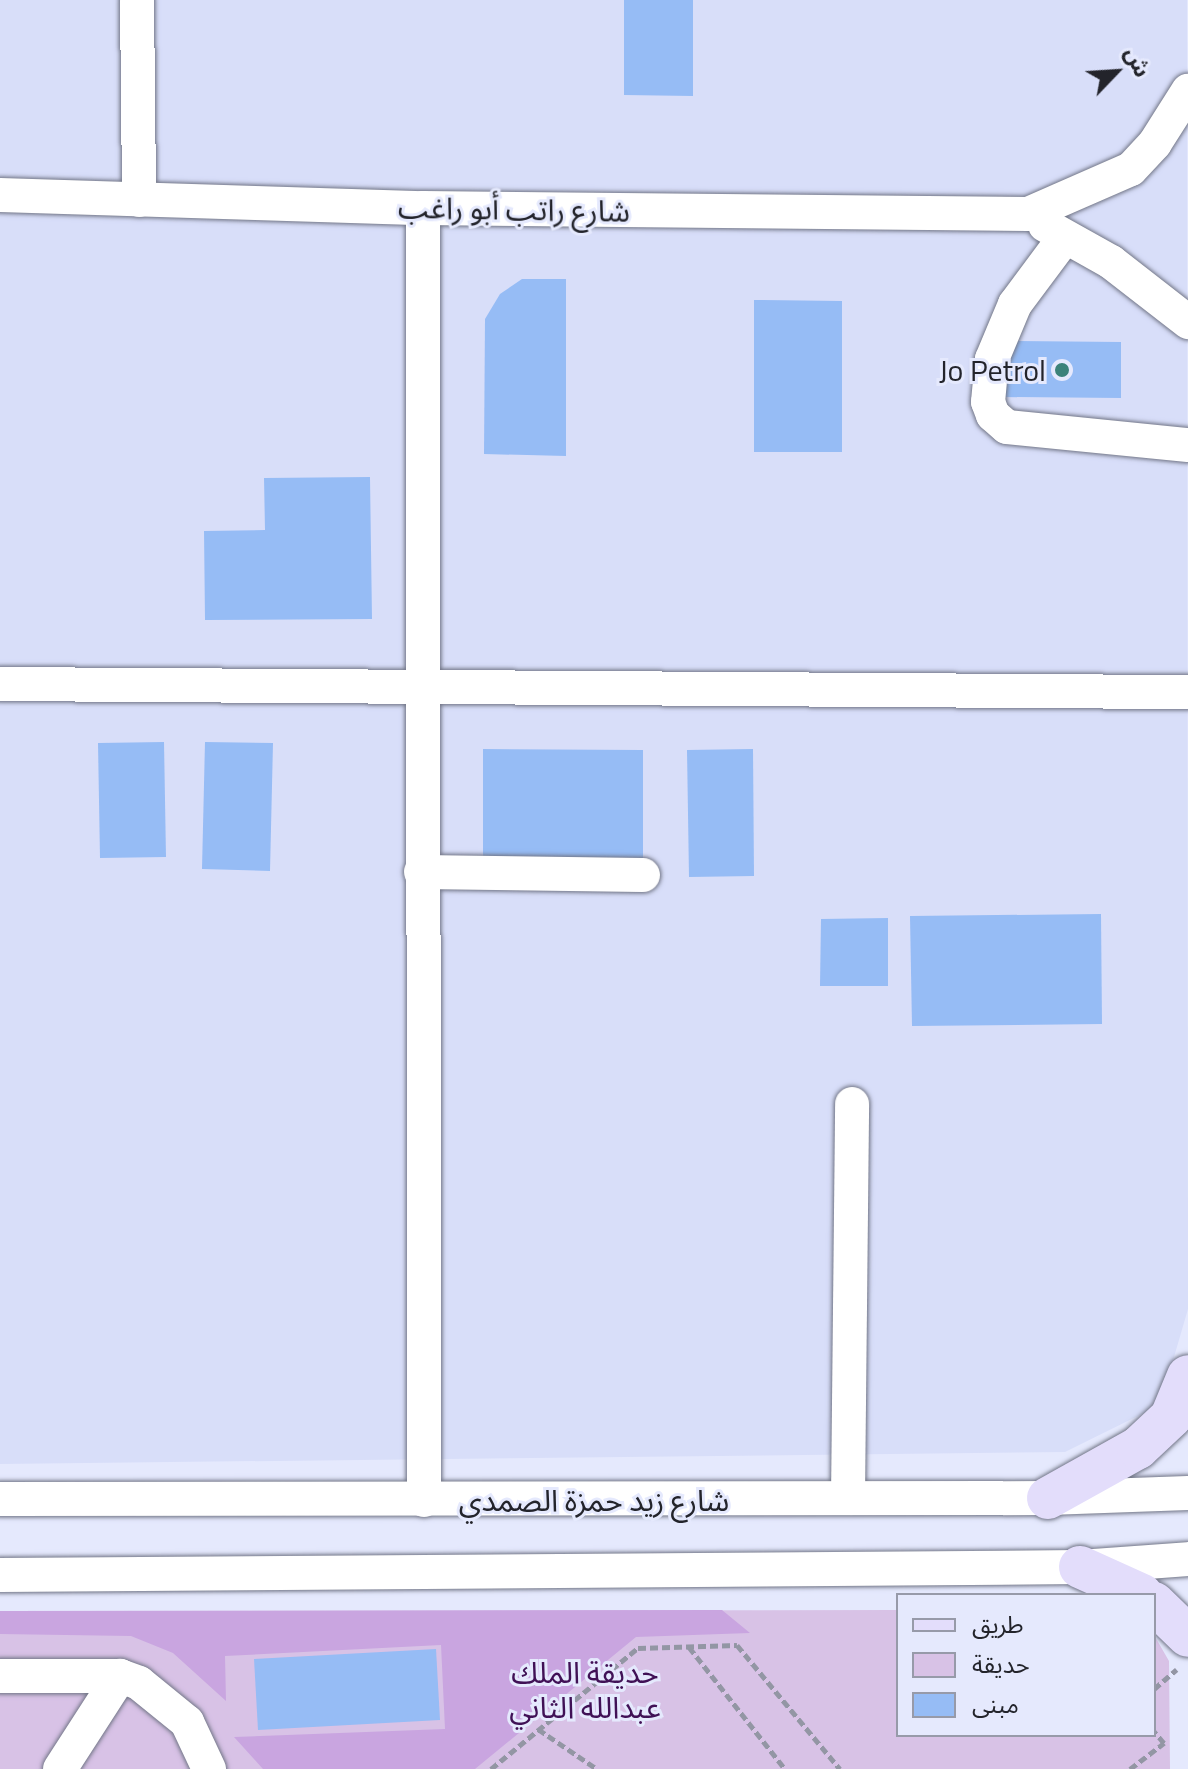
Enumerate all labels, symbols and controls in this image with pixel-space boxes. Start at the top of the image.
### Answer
north arrow [1076,32,1156,112]
text: ش [1116,41,1160,83]
street label: شارع راتب أبو راغب [398,189,630,229]
place label: Jo Petrol [939,352,1046,388]
marker: Jo Petrol [1053,361,1071,379]
street label: شارع زيد حمزة الصمدي [459,1482,729,1518]
legend [896,1593,1156,1737]
text: طريق [972,1606,1024,1642]
text: حديقة [972,1646,1030,1682]
park label: حديقة الملك عبدالله الثاني [509,1654,661,1724]
text: مبنى [972,1686,1019,1722]

